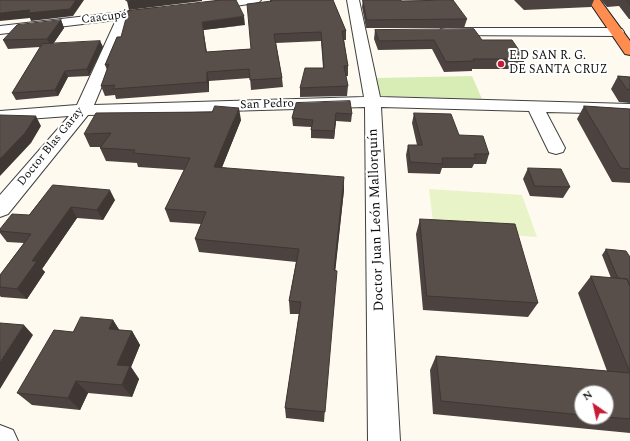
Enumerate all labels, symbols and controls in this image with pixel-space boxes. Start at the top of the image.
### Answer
street label: Caacupé [80,8,128,28]
place label: E.D SAN R. G. DE SANTA CRUZ [509,50,607,78]
marker: E.D SAN R. G. DE SANTA CRUZ [496,59,506,69]
street label: San Pedro [240,97,294,113]
street label: Doctor Blas Garay [15,105,87,189]
street label: Doctor Juan León Mallorquín [365,128,389,312]
north arrow [574,385,614,425]
text: N [579,386,596,405]

